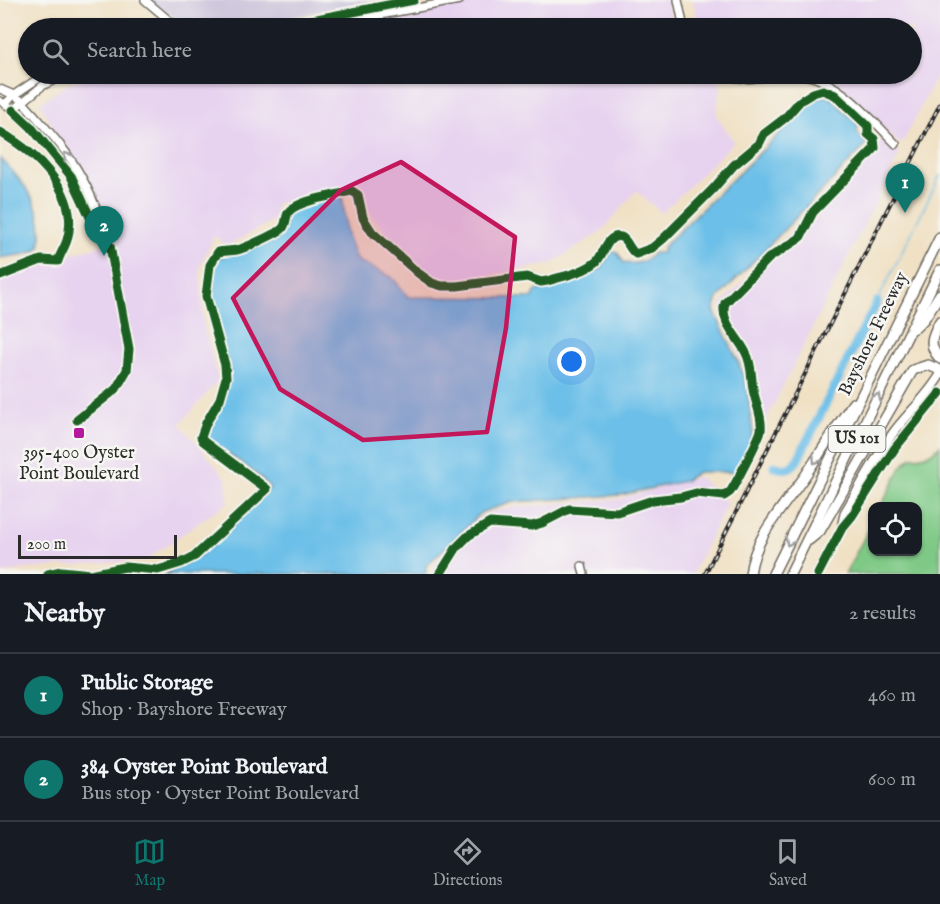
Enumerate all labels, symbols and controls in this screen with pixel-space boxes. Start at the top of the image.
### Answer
search box [18,18,922,84]
icon: search [39,35,72,68]
text: Search here [87,37,192,65]
one-way arrow [63,152,74,163]
pin: 1 [886,164,924,213]
pin: 2 [84,206,124,256]
street label: Bayshore Freeway [834,268,914,400]
your location [557,347,586,376]
one-way arrow [870,392,882,403]
marker: 395-400 Oyster Point Boulevard [72,426,86,440]
road number: US 101 [828,426,886,452]
place label: 395-400 Oyster Point Boulevard [19,442,139,486]
one-way arrow [811,454,823,464]
map controls [868,502,922,556]
button: locate [868,502,922,556]
scale bar [18,532,177,560]
text: 200 m [27,535,66,555]
one-way arrow [785,535,797,546]
text: Nearby [24,597,105,630]
text: 2 results [849,601,916,626]
text: Public Storage [81,669,213,697]
text: 1 [40,683,47,708]
text: 460 m [868,683,916,708]
text: Shop · Bayshore Freeway [81,697,287,722]
text: 384 Oyster Point Boulevard [81,753,327,781]
text: 2 [39,767,48,792]
text: 600 m [868,767,916,792]
text: Bus stop · Oyster Point Boulevard [81,781,359,806]
tab: Map [133,835,166,891]
tab: Directions [433,835,502,891]
tab: Saved [769,835,807,891]

